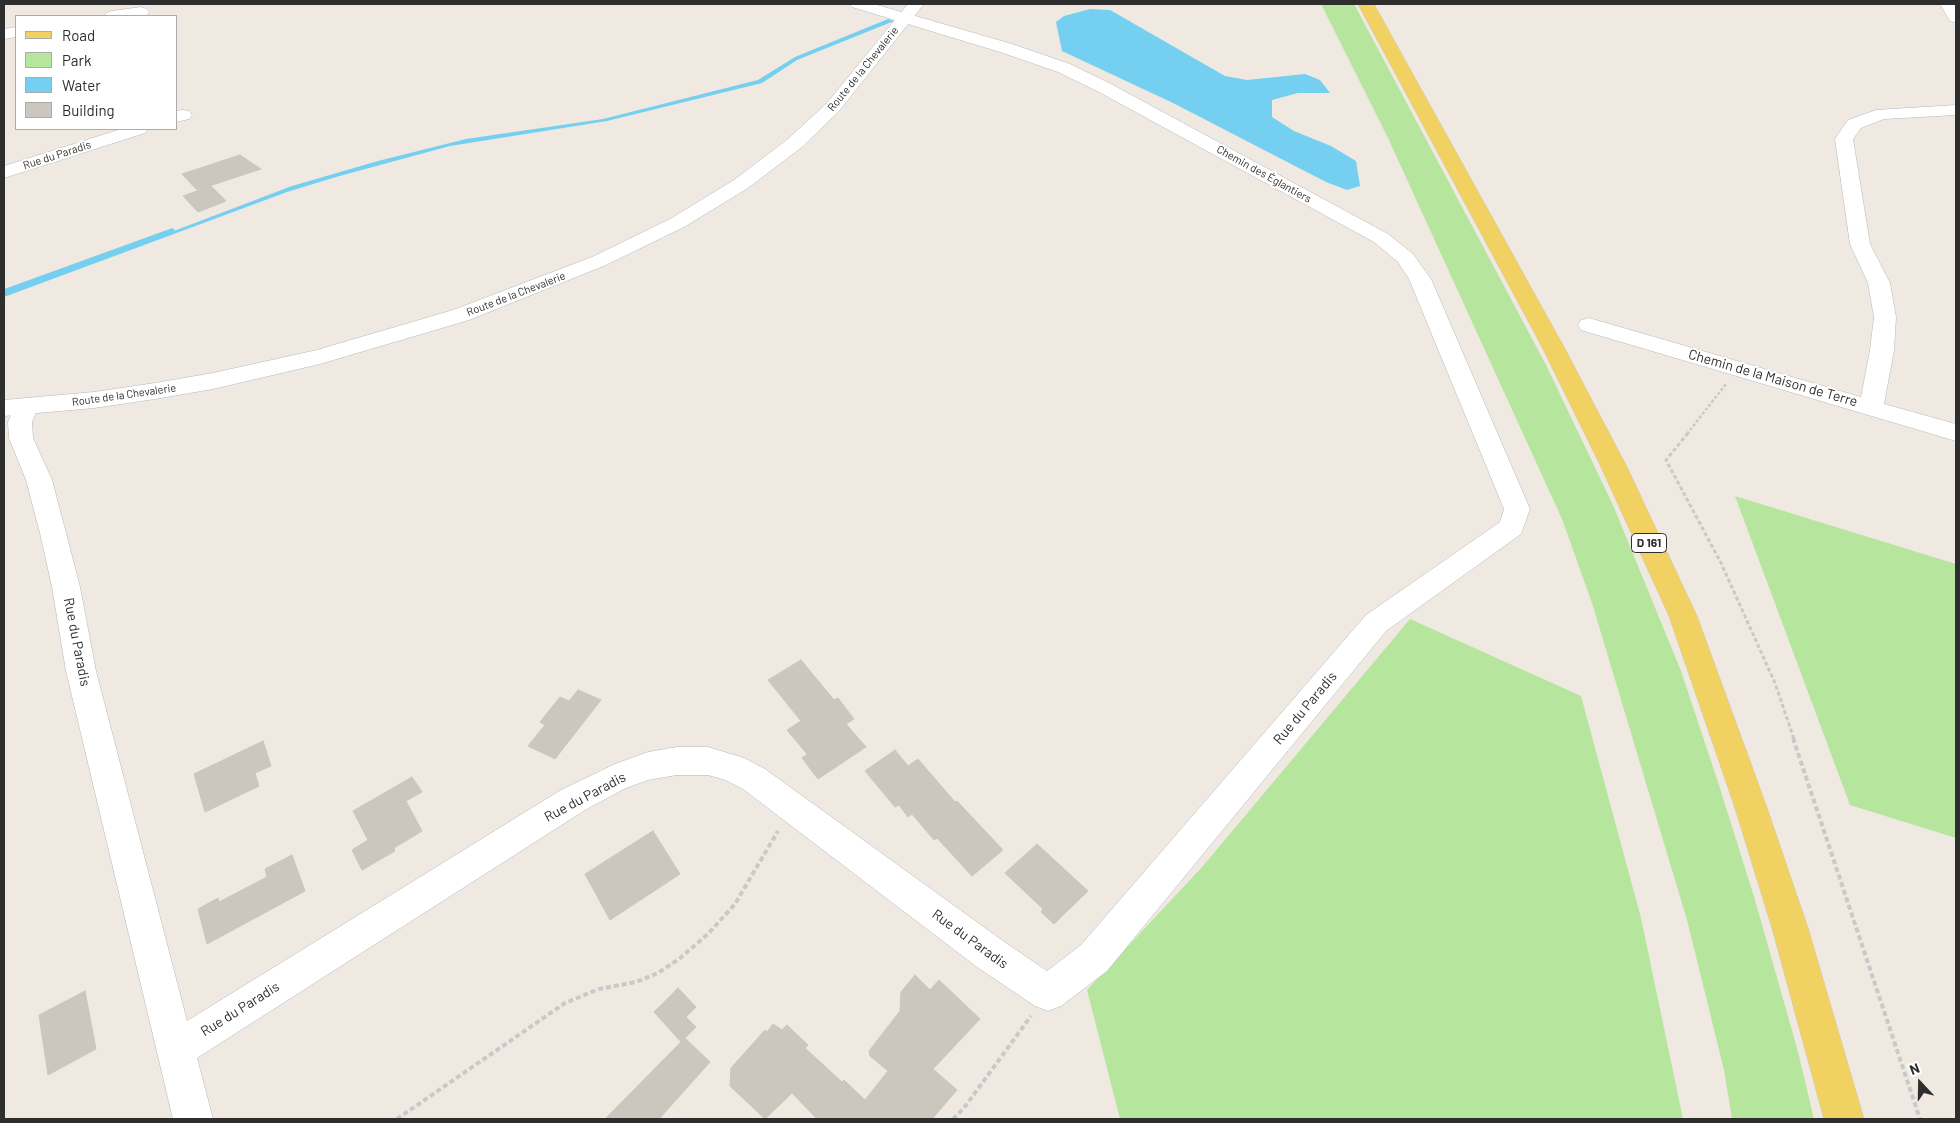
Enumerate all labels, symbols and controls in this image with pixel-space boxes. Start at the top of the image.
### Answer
legend [15,15,178,130]
street label: Route de la Chevalerie [825,24,901,114]
text: Road [62,26,95,44]
text: Park [62,51,91,69]
text: Water [62,76,101,94]
text: Building [62,101,115,119]
street label: Rue du Paradis [21,138,93,172]
street label: Chemin des Églantiers [1214,142,1314,206]
street label: Route de la Chevalerie [465,269,567,319]
street label: Chemin de la Maison de Terre [1686,346,1860,410]
street label: Route de la Chevalerie [71,381,177,409]
road number: D 161 [1632,534,1666,552]
street label: Rue du Paradis [60,596,94,688]
street label: Rue du Paradis [1270,668,1340,748]
street label: Rue du Paradis [541,768,629,826]
street label: Rue du Paradis [929,906,1011,972]
street label: Rue du Paradis [197,978,283,1040]
north arrow [1895,1058,1945,1108]
text: N [1907,1059,1922,1078]

